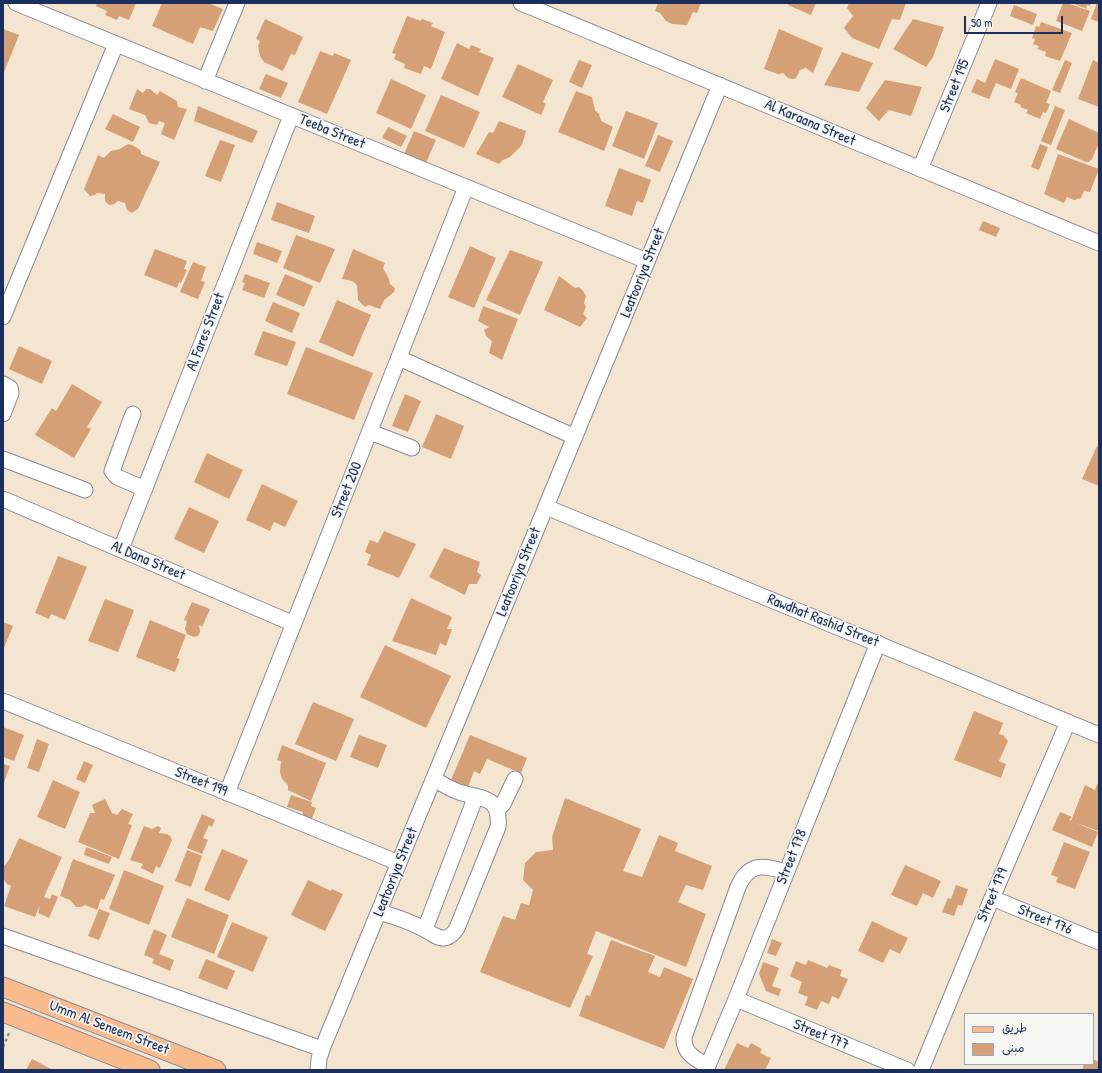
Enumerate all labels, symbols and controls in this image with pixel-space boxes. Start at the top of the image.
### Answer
scale bar [966,8,1065,34]
text: 50 m [971,14,992,31]
street label: Street 195 [936,57,974,115]
street label: Al Karaana Street [762,96,858,150]
street label: Teeba Street [296,111,368,153]
street label: Leatooriya Street [617,226,669,320]
street label: Al Fares Street [183,290,229,374]
street label: Street 200 [328,459,366,521]
street label: Leatooriya Street [493,525,545,619]
street label: Al Dana Street [108,537,188,585]
street label: Rawdhat Rashid Street [765,590,881,652]
street label: Street 199 [172,763,230,801]
street label: Leatooriya Street [370,825,422,919]
street label: Street 178 [773,827,811,887]
street label: Street 179 [974,865,1012,925]
street label: Street 176 [1015,901,1075,939]
street label: Umm Al Seneem Street [46,997,172,1059]
legend [964,1013,1094,1065]
street label: Street 177 [790,1016,852,1054]
text: طريق [1002,1019,1027,1036]
text: مبنى [1002,1039,1025,1056]

